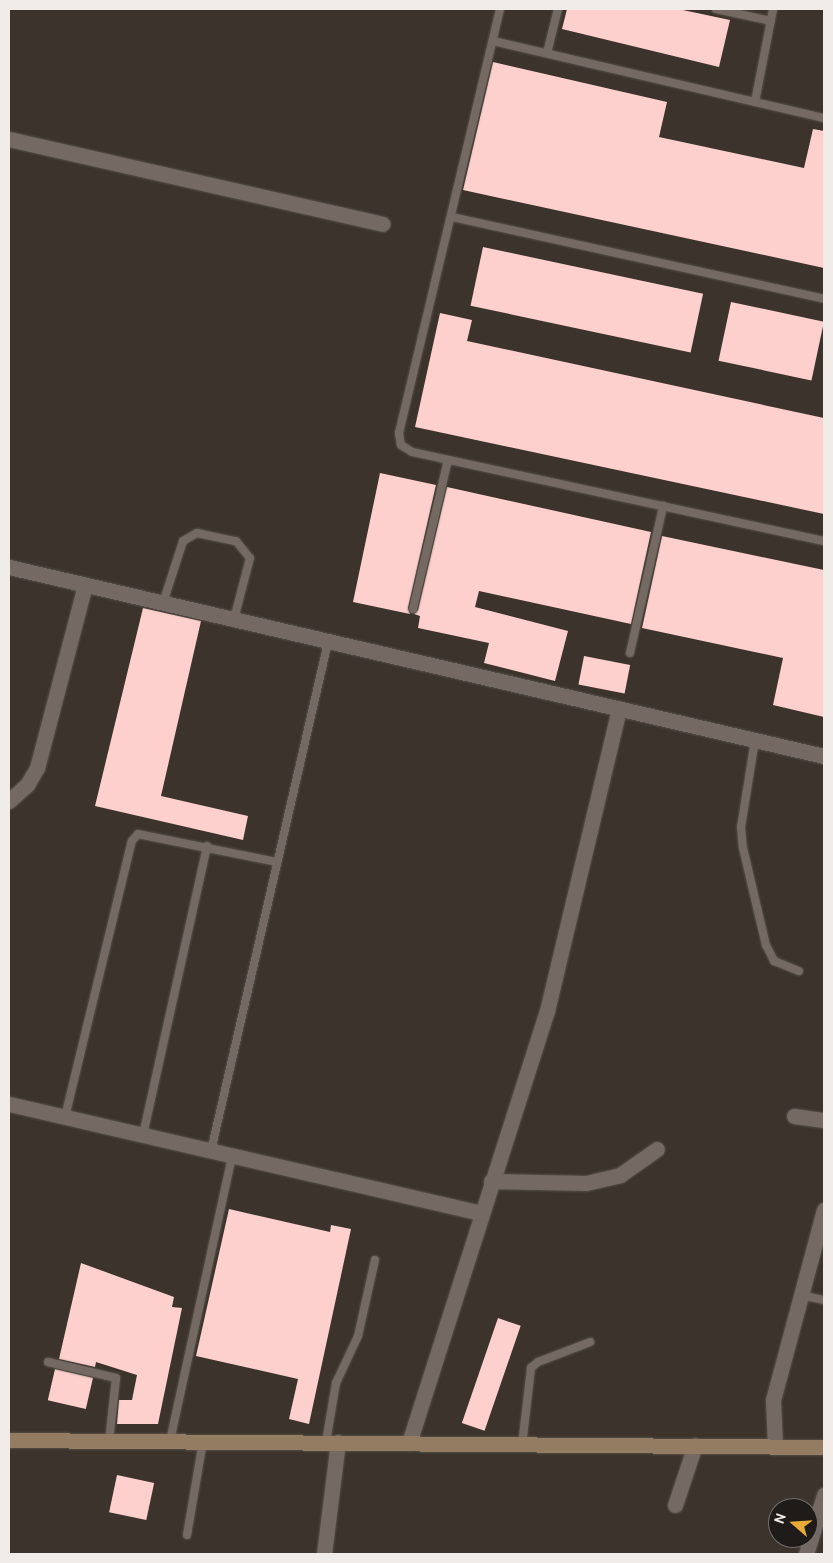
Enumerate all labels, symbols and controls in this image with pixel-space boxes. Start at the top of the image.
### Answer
north arrow [768,1498,818,1548]
text: N [770,1511,790,1526]

